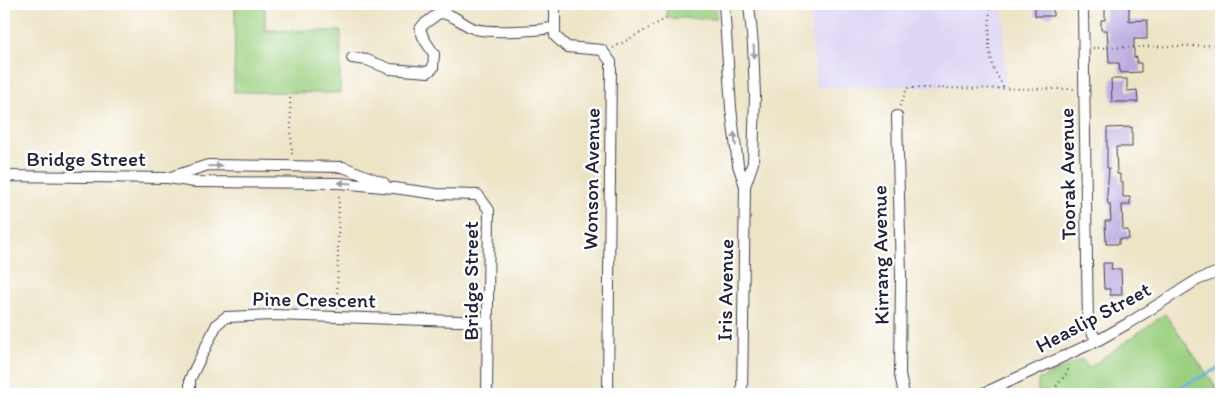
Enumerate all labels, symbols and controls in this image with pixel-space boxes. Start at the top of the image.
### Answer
one-way arrow [750,45,758,61]
street label: Wonson Avenue [577,108,605,250]
street label: Toorak Avenue [1053,108,1081,240]
one-way arrow [731,130,739,146]
street label: Bridge Street [26,146,146,171]
one-way arrow [207,161,223,169]
one-way arrow [337,179,353,187]
street label: Kirrang Avenue [866,185,894,325]
street label: Bridge Street [458,221,483,341]
street label: Iris Avenue [712,239,738,341]
street label: Heaslip Street [1031,276,1155,358]
street label: Pine Crescent [252,285,376,313]

